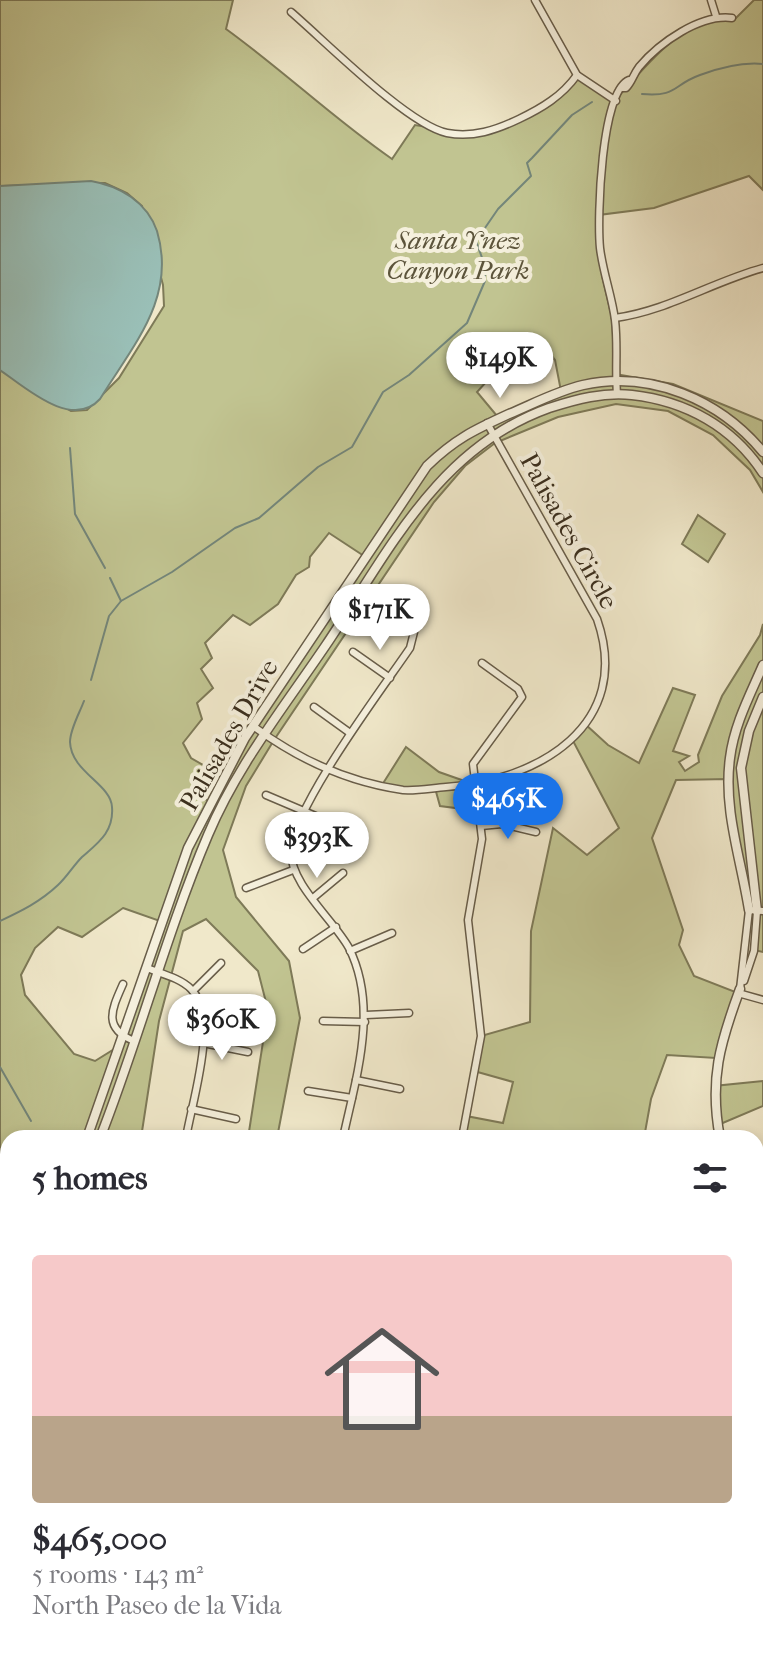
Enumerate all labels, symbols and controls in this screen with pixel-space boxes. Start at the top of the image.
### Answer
park label: Santa Ynez Canyon Park [387,225,530,286]
pin: $149K [444,332,556,400]
text: $149K [464,342,536,373]
street label: Palisades Circle [513,448,625,614]
pin: $171K [324,584,436,652]
text: $171K [348,594,412,625]
street label: Palisades Drive [173,654,285,816]
pin: $465K [452,773,564,841]
text: $465K [471,783,545,814]
pin: $393K [261,812,373,880]
text: $393K [283,822,351,853]
pin: $360K [166,994,278,1062]
text: $360K [186,1004,258,1035]
icon: filters [688,1156,732,1200]
text: 5 homes [32,1158,147,1198]
icon: home [310,1307,454,1451]
text: $465,000 [32,1519,167,1559]
text: 5 rooms · 143 m² [32,1559,203,1590]
text: North Paseo de la Vida [32,1590,282,1621]

